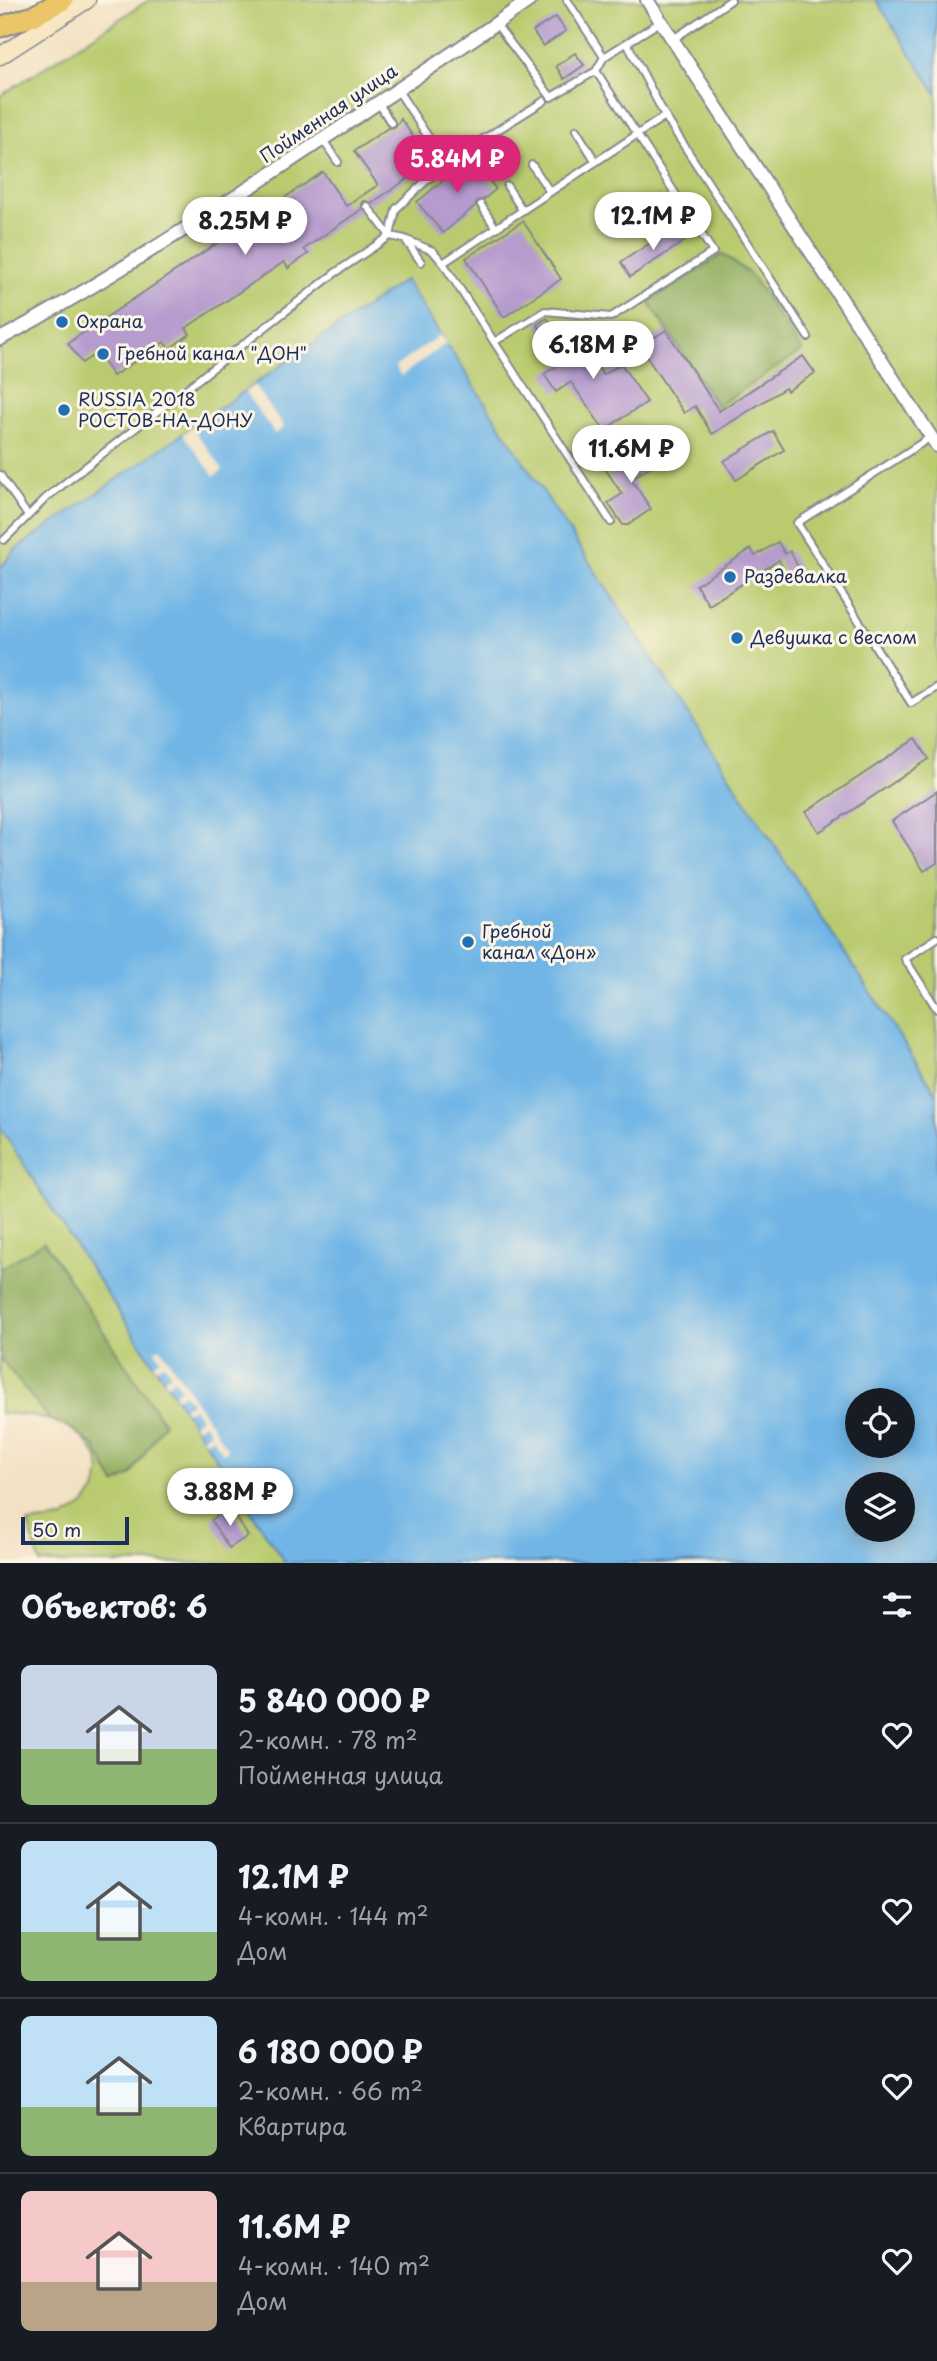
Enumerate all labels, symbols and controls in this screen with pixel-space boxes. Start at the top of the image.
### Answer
street label: Пойменная улица [254,56,403,169]
pin: 5.84M ₽ [392,136,522,195]
text: 5.84M ₽ [410,140,504,175]
pin: 12.1M ₽ [588,192,718,252]
text: 12.1M ₽ [610,197,696,232]
pin: 8.25M ₽ [180,198,310,257]
text: 8.25M ₽ [198,202,292,237]
place label: Охрана [76,307,144,334]
marker: Охрана [54,314,70,330]
pin: 6.18M ₽ [528,322,658,381]
text: 6.18M ₽ [548,326,638,361]
place label: Гребной канал "ДОН" [117,339,307,366]
marker: Гребной канал "ДОН" [95,346,111,362]
place label: RUSSIA 2018 РОСТОВ-НА-ДОНУ [78,385,253,433]
marker: RUSSIA 2018 РОСТОВ-НА-ДОНУ [56,402,72,418]
pin: 11.6M ₽ [566,426,696,485]
text: 11.6M ₽ [588,430,674,465]
place label: Раздевалка [744,562,848,589]
marker: Раздевалка [722,569,738,585]
place label: Девушка с веслом [750,623,917,650]
marker: Девушка с веслом [729,630,745,646]
place label: Гребной канал «Дон» [482,917,596,965]
marker: Гребной канал «Дон» [460,934,476,950]
map controls [845,1388,915,1542]
button: locate [845,1388,915,1458]
pin: 3.88M ₽ [165,1468,295,1528]
button: layers [845,1472,915,1542]
text: 3.88M ₽ [183,1473,277,1508]
scale bar [21,1514,130,1546]
text: 50 m [32,1515,81,1543]
text: Объектов: 6 [21,1583,207,1628]
icon: filters [878,1586,916,1624]
text: 5 840 000 ₽ [238,1677,430,1722]
icon: home [77,1693,161,1777]
icon: heart [878,1716,916,1754]
text: 2-комн. · 78 m² [238,1722,418,1757]
text: Пойменная улица [238,1757,443,1792]
text: 12.1M ₽ [238,1853,349,1898]
icon: home [77,1869,161,1953]
icon: heart [878,1892,916,1930]
text: 4-комн. · 144 m² [238,1898,429,1933]
text: Дом [238,1933,287,1968]
text: 6 180 000 ₽ [238,2028,423,2073]
icon: home [77,2044,161,2128]
icon: heart [878,2067,916,2105]
text: 2-комн. · 66 m² [238,2073,423,2108]
text: Квартира [238,2108,346,2143]
text: 11.6M ₽ [238,2203,350,2248]
icon: home [77,2219,161,2303]
icon: heart [878,2242,916,2280]
text: 4-комн. · 140 m² [238,2248,430,2283]
text: Дом [238,2283,287,2318]

